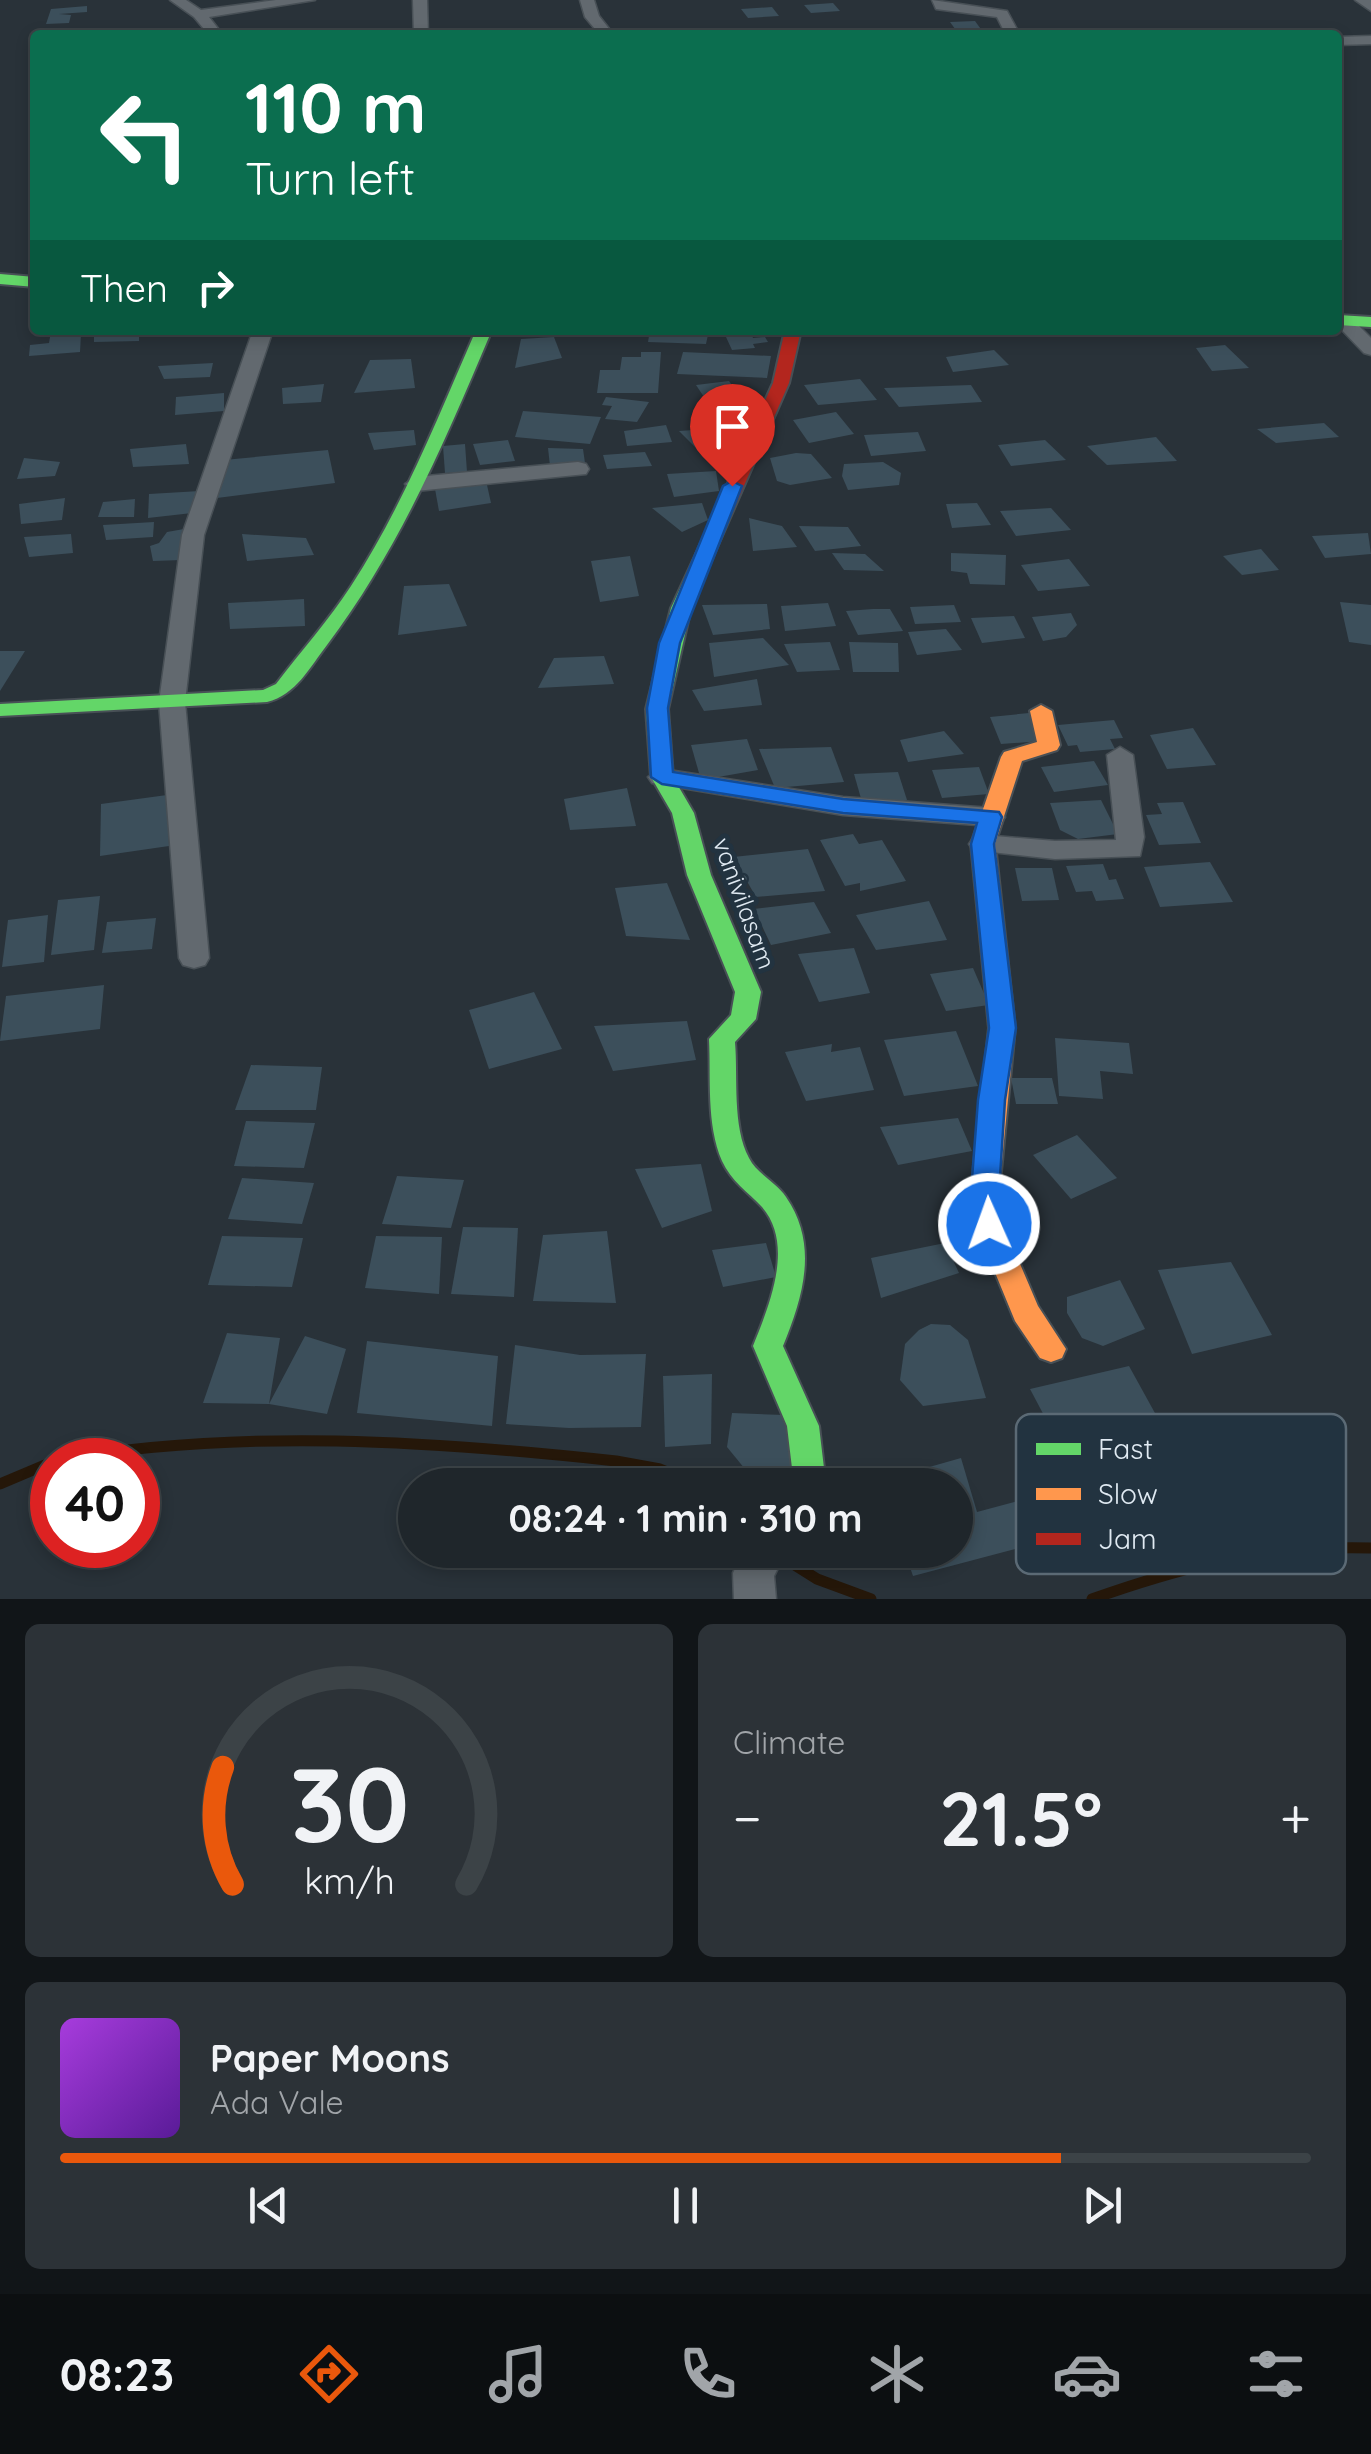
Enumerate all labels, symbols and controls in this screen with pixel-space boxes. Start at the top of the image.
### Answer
text: 110 m [245,63,427,151]
icon: left [80,70,210,200]
text: Turn left [245,150,415,206]
icon: right [188,260,243,315]
text: Then [80,264,168,312]
pin [690,384,775,487]
icon: arrive [705,399,760,454]
street label: vanivilasam [707,833,783,973]
position arrow [937,1172,1041,1276]
legend [1016,1414,1346,1574]
text: Fast [1098,1431,1153,1466]
speed limit sign: 40 [30,1438,160,1568]
text: Slow [1098,1476,1158,1511]
text: 08:24 · 1 min · 310 m [508,1494,863,1542]
text: Jam [1098,1521,1157,1556]
text: Climate [733,1722,845,1762]
text: 30 [289,1738,409,1868]
text: 21.5° [939,1771,1102,1865]
text: − [733,1783,762,1852]
text: + [1280,1783,1311,1852]
text: km/h [304,1858,394,1903]
text: Paper Moons [210,2034,450,2082]
text: Ada Vale [210,2082,344,2122]
icon: previous [241,2178,296,2233]
icon: pause [658,2178,713,2233]
icon: next [1075,2178,1130,2233]
icon: directions [294,2339,364,2409]
icon: music [483,2339,553,2409]
icon: phone [673,2339,743,2409]
icon: climate [862,2339,932,2409]
icon: car [1052,2339,1122,2409]
icon: filters [1241,2339,1311,2409]
text: 08:23 [60,2346,174,2402]

